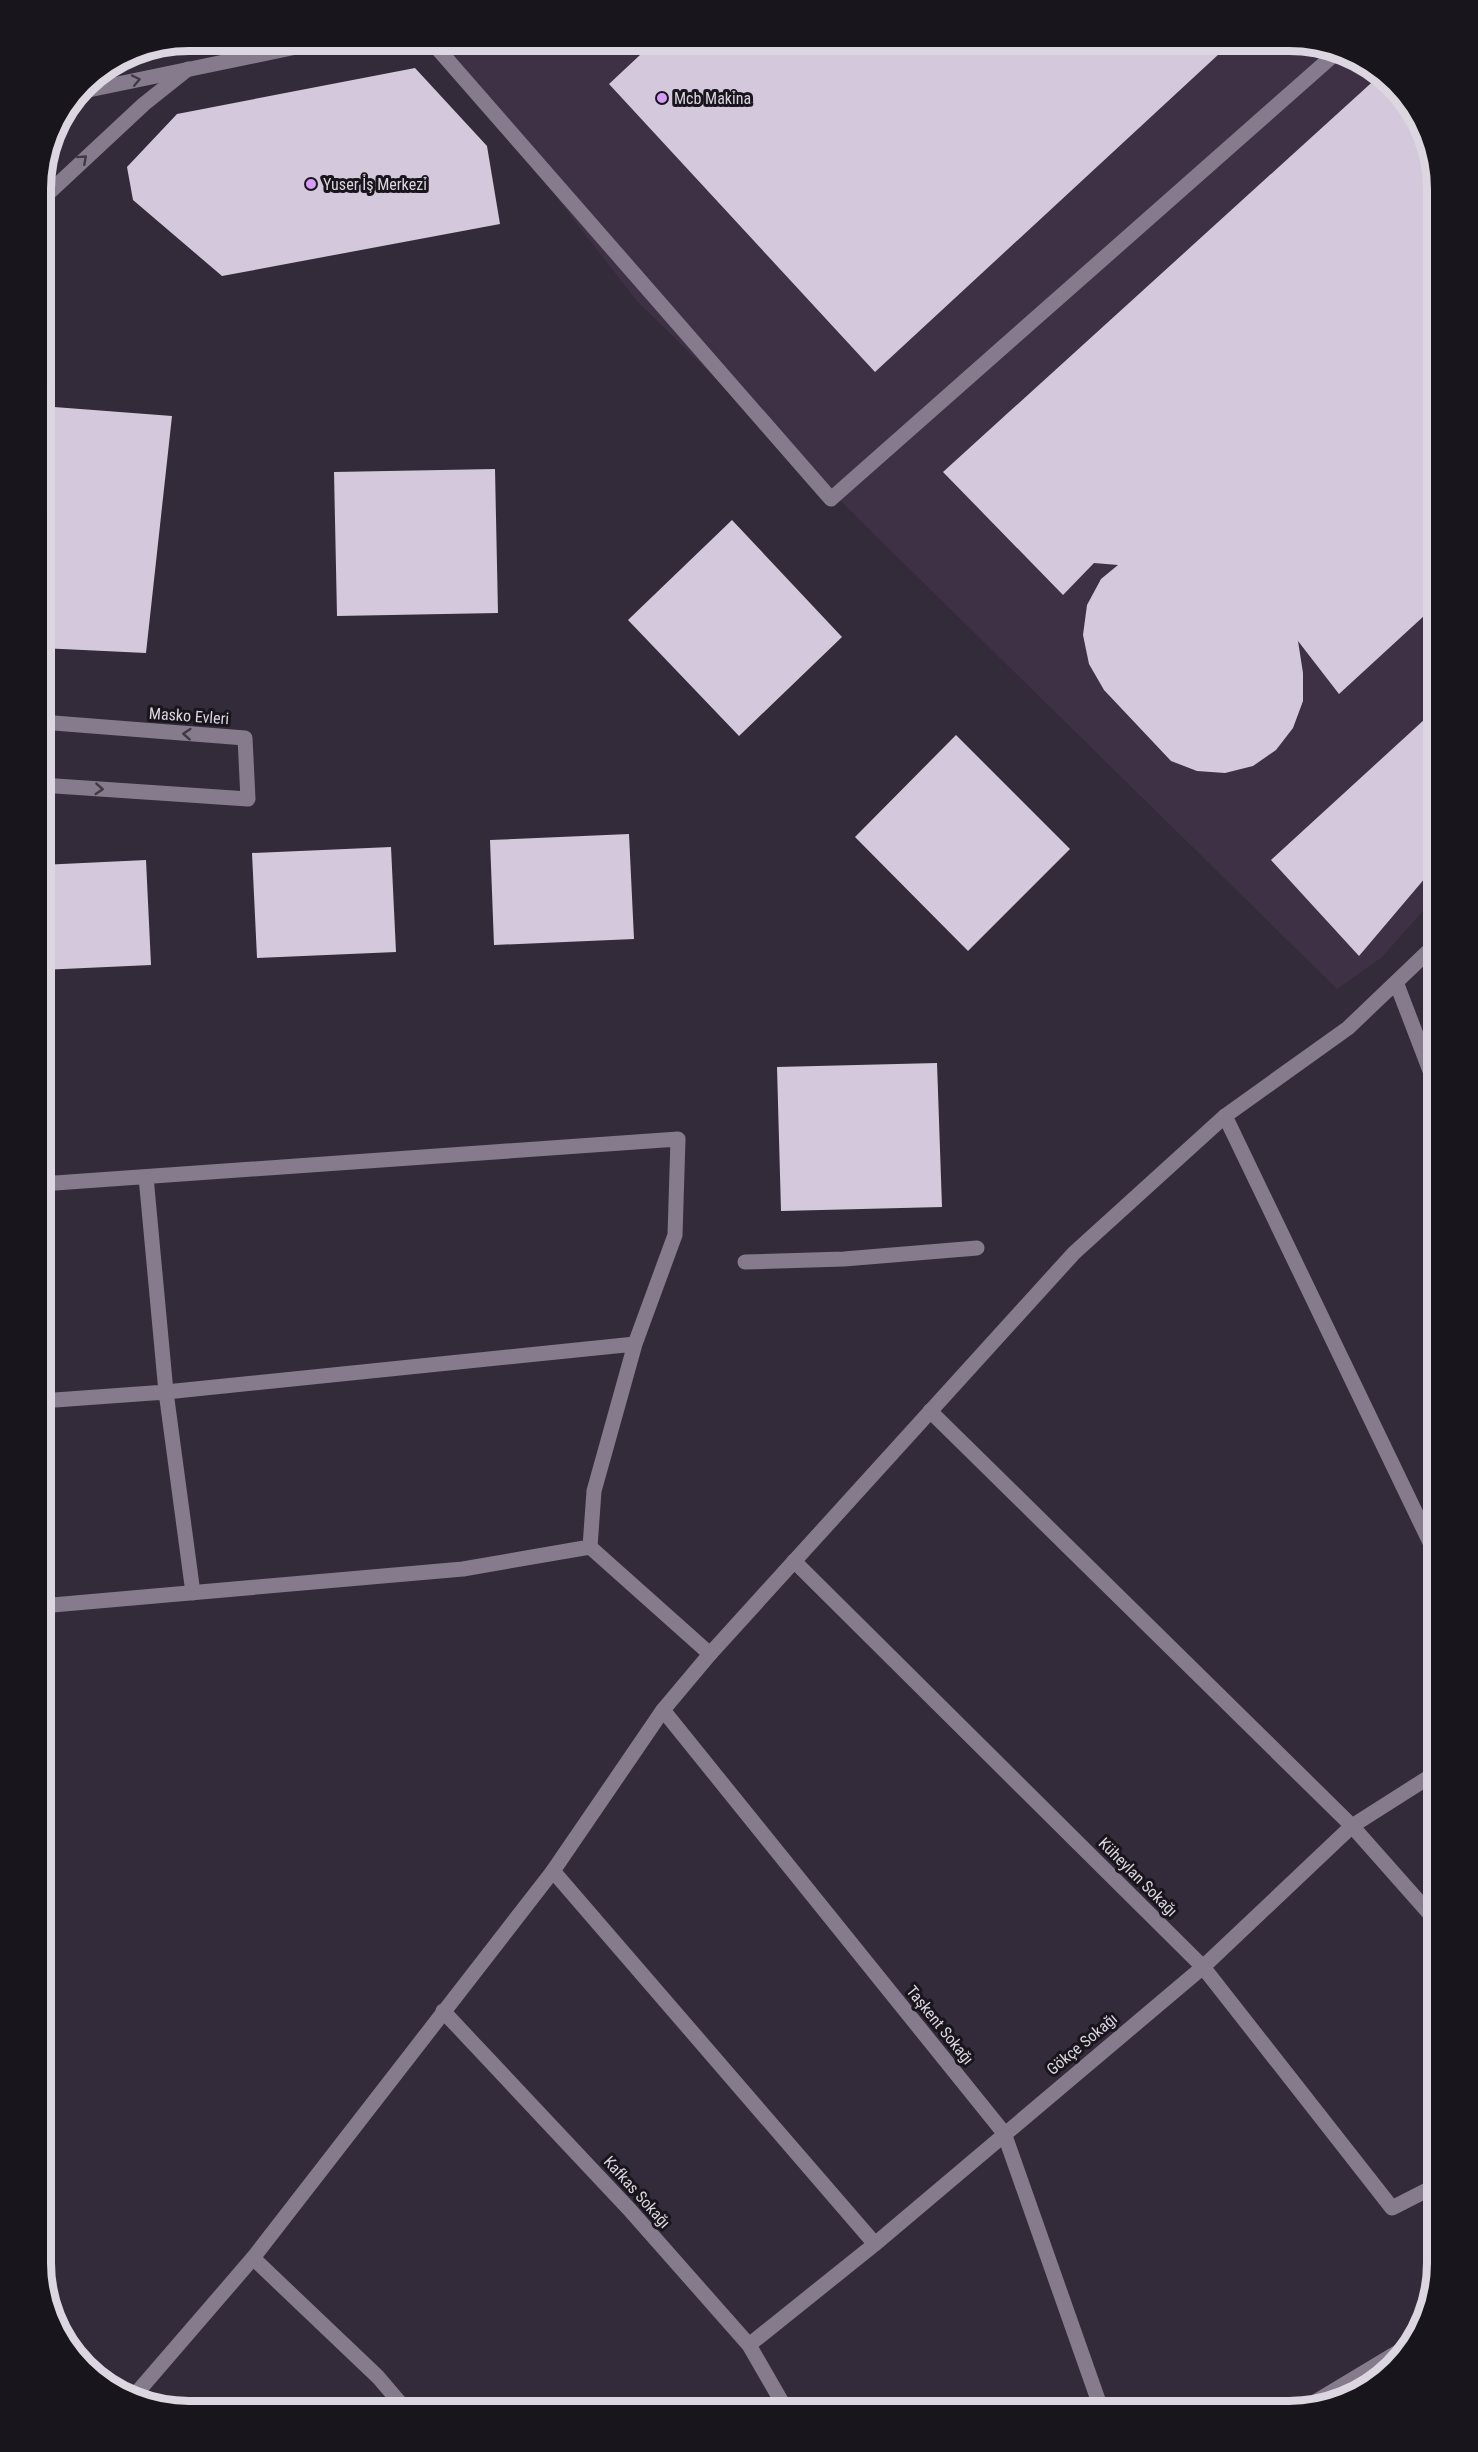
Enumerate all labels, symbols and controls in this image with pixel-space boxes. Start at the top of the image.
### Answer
one-way arrow [131,74,141,87]
place label: Mcb Makina [674,89,751,108]
marker: Mcb Makina [655,91,669,105]
one-way arrow [76,155,87,166]
place label: Yuser İş Merkezi [323,175,427,194]
marker: Yuser İş Merkezi [304,177,318,191]
street label: Masko Evleri [148,704,230,728]
one-way arrow [182,728,191,741]
one-way arrow [95,782,104,795]
street label: Küheylan Sokağı [1095,1834,1181,1920]
street label: Taşkent Sokağı [902,1982,978,2068]
street label: Gökçe Sokağı [1043,2009,1121,2079]
street label: Kafkas Sokağı [600,2152,674,2232]

